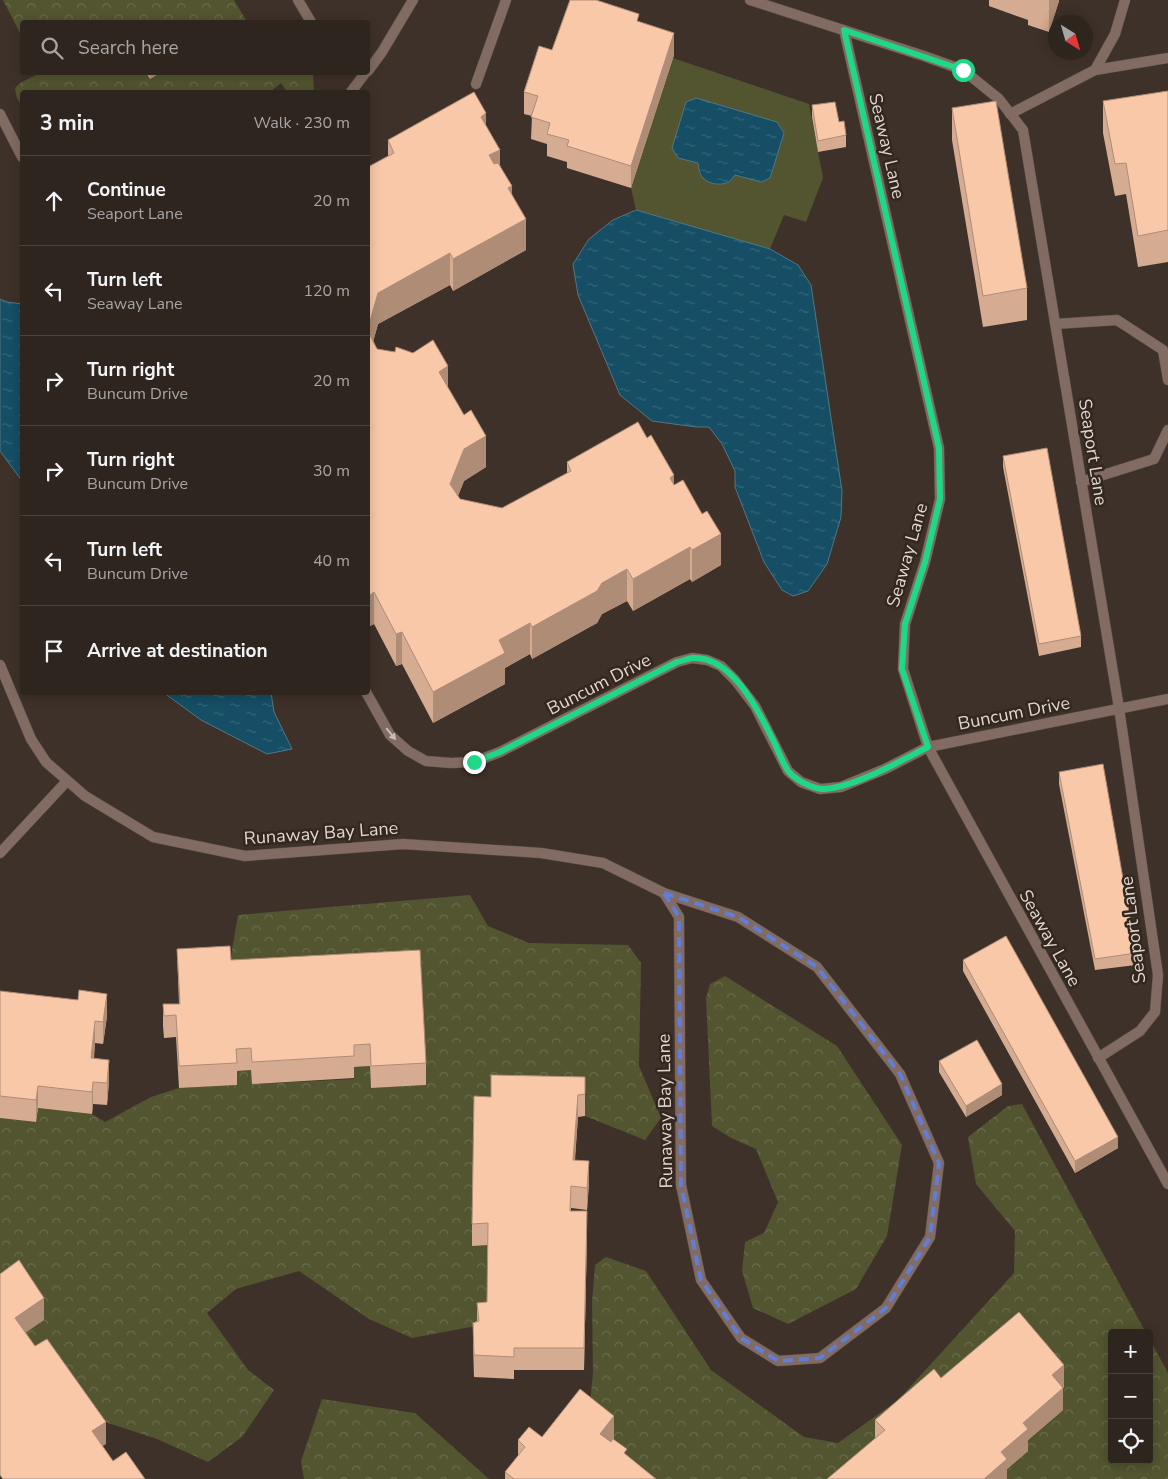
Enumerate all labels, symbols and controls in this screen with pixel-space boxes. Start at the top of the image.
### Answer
north arrow [1048,15,1093,60]
search box [20,20,370,75]
icon: search [38,34,66,62]
text: Search here [78,35,179,61]
route start [952,59,975,82]
street label: Seaway Lane [863,91,911,201]
text: 3 min [40,109,94,137]
text: Walk · 230 m [254,112,350,134]
text: Continue [87,177,166,203]
icon: ahead [40,187,68,215]
text: 20 m [313,190,350,212]
text: Seaport Lane [87,203,183,225]
text: Turn left [87,267,162,293]
icon: left [40,277,68,305]
text: 120 m [303,280,350,302]
text: Seaway Lane [87,293,183,315]
text: Turn right [87,357,174,383]
icon: right [40,367,68,395]
text: 20 m [313,370,350,392]
text: Buncum Drive [87,383,188,405]
street label: Seaport Lane [1073,397,1113,507]
text: Turn right [87,447,174,473]
icon: right [40,457,68,485]
text: 30 m [313,460,350,482]
text: Buncum Drive [87,473,188,495]
street label: Seaway Lane [881,500,933,610]
text: Turn left [87,537,162,563]
icon: left [40,547,68,575]
text: 40 m [313,550,350,572]
text: Buncum Drive [87,563,188,585]
icon: arrive [40,637,68,665]
text: Arrive at destination [87,638,268,664]
street label: Buncum Drive [543,648,655,720]
street label: Buncum Drive [956,690,1072,736]
one-way arrow [385,727,396,740]
route end [463,751,486,774]
street label: Runaway Bay Lane [243,816,399,850]
street label: Seaport Lane [1115,875,1151,985]
street label: Seaway Lane [1013,885,1087,991]
street label: Runaway Bay Lane [652,1033,678,1189]
map controls [1108,1329,1153,1464]
button: + [1108,1329,1153,1374]
button: − [1108,1374,1153,1419]
button: locate [1108,1419,1153,1464]

